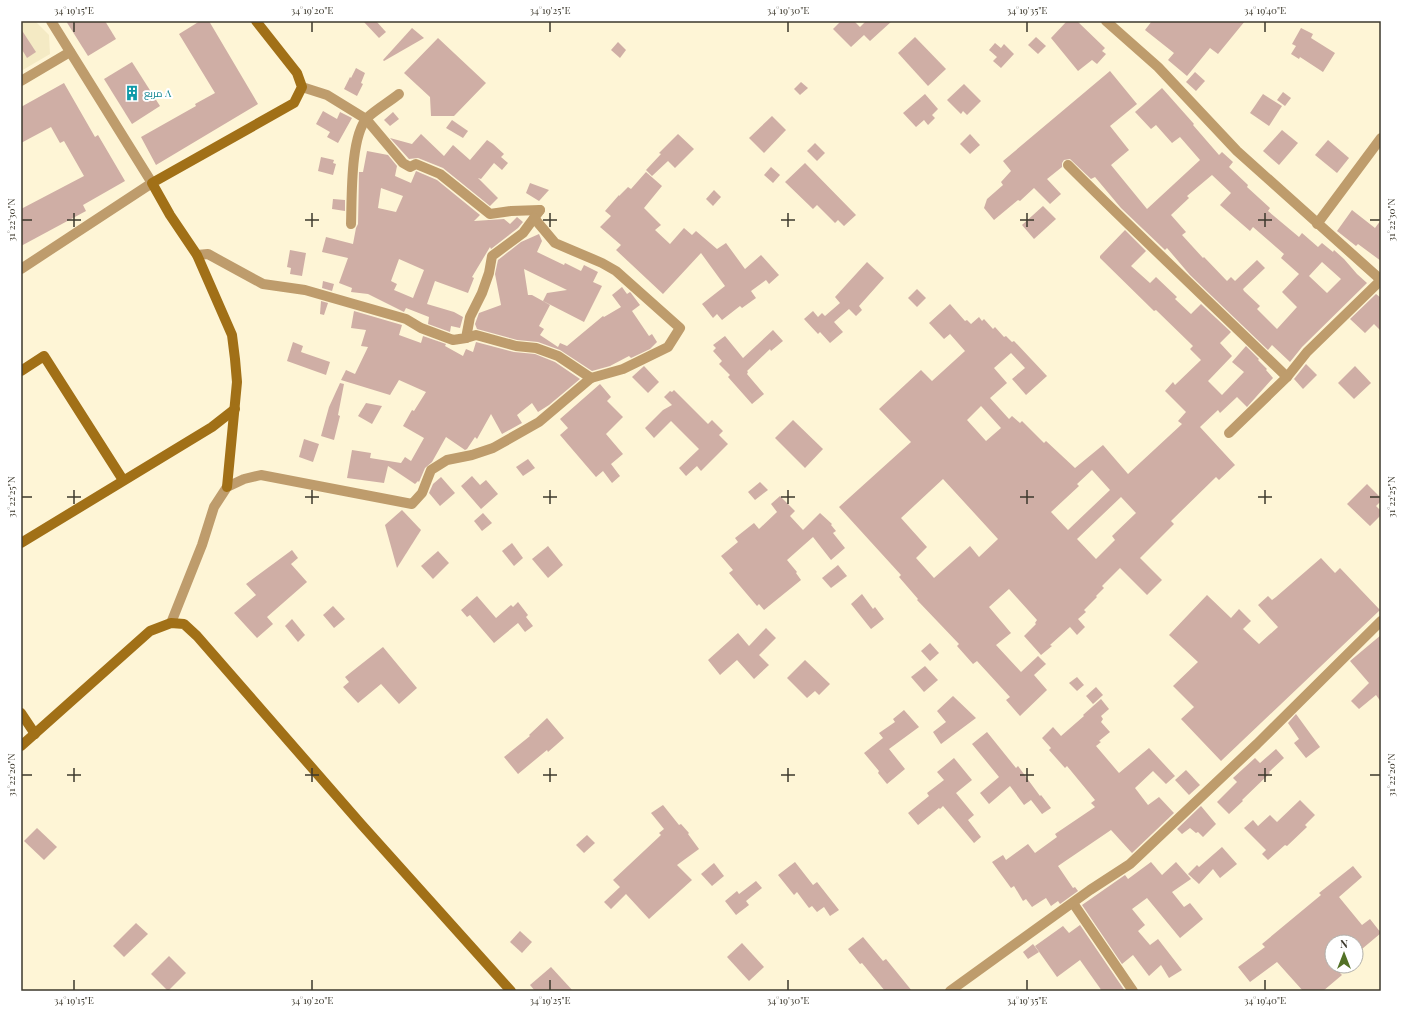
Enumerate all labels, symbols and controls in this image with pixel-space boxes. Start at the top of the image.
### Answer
text: 34°19'15"E [54,3,94,17]
text: 34°19'20"E [291,3,333,17]
text: 34°19'25"E [529,3,571,17]
text: 34°19'30"E [767,3,809,17]
text: 34°19'35"E [1007,3,1047,17]
text: 34°19'40"E [1244,3,1286,17]
building icon: مربع A [123,84,141,102]
place label: مربع A [144,86,172,100]
text: 31°22'30"N [4,199,18,241]
text: 31°22'30"N [1384,199,1398,241]
text: 31°22'25"N [4,476,18,518]
text: 31°22'25"N [1384,476,1398,518]
text: 31°22'20"N [4,753,18,797]
text: 31°22'20"N [1384,753,1398,797]
north arrow [1324,934,1364,974]
text: N [1340,936,1348,951]
text: 34°19'15"E [54,993,94,1007]
text: 34°19'20"E [291,993,333,1007]
text: 34°19'25"E [529,993,571,1007]
text: 34°19'30"E [767,993,809,1007]
text: 34°19'35"E [1007,993,1047,1007]
text: 34°19'40"E [1244,993,1286,1007]

